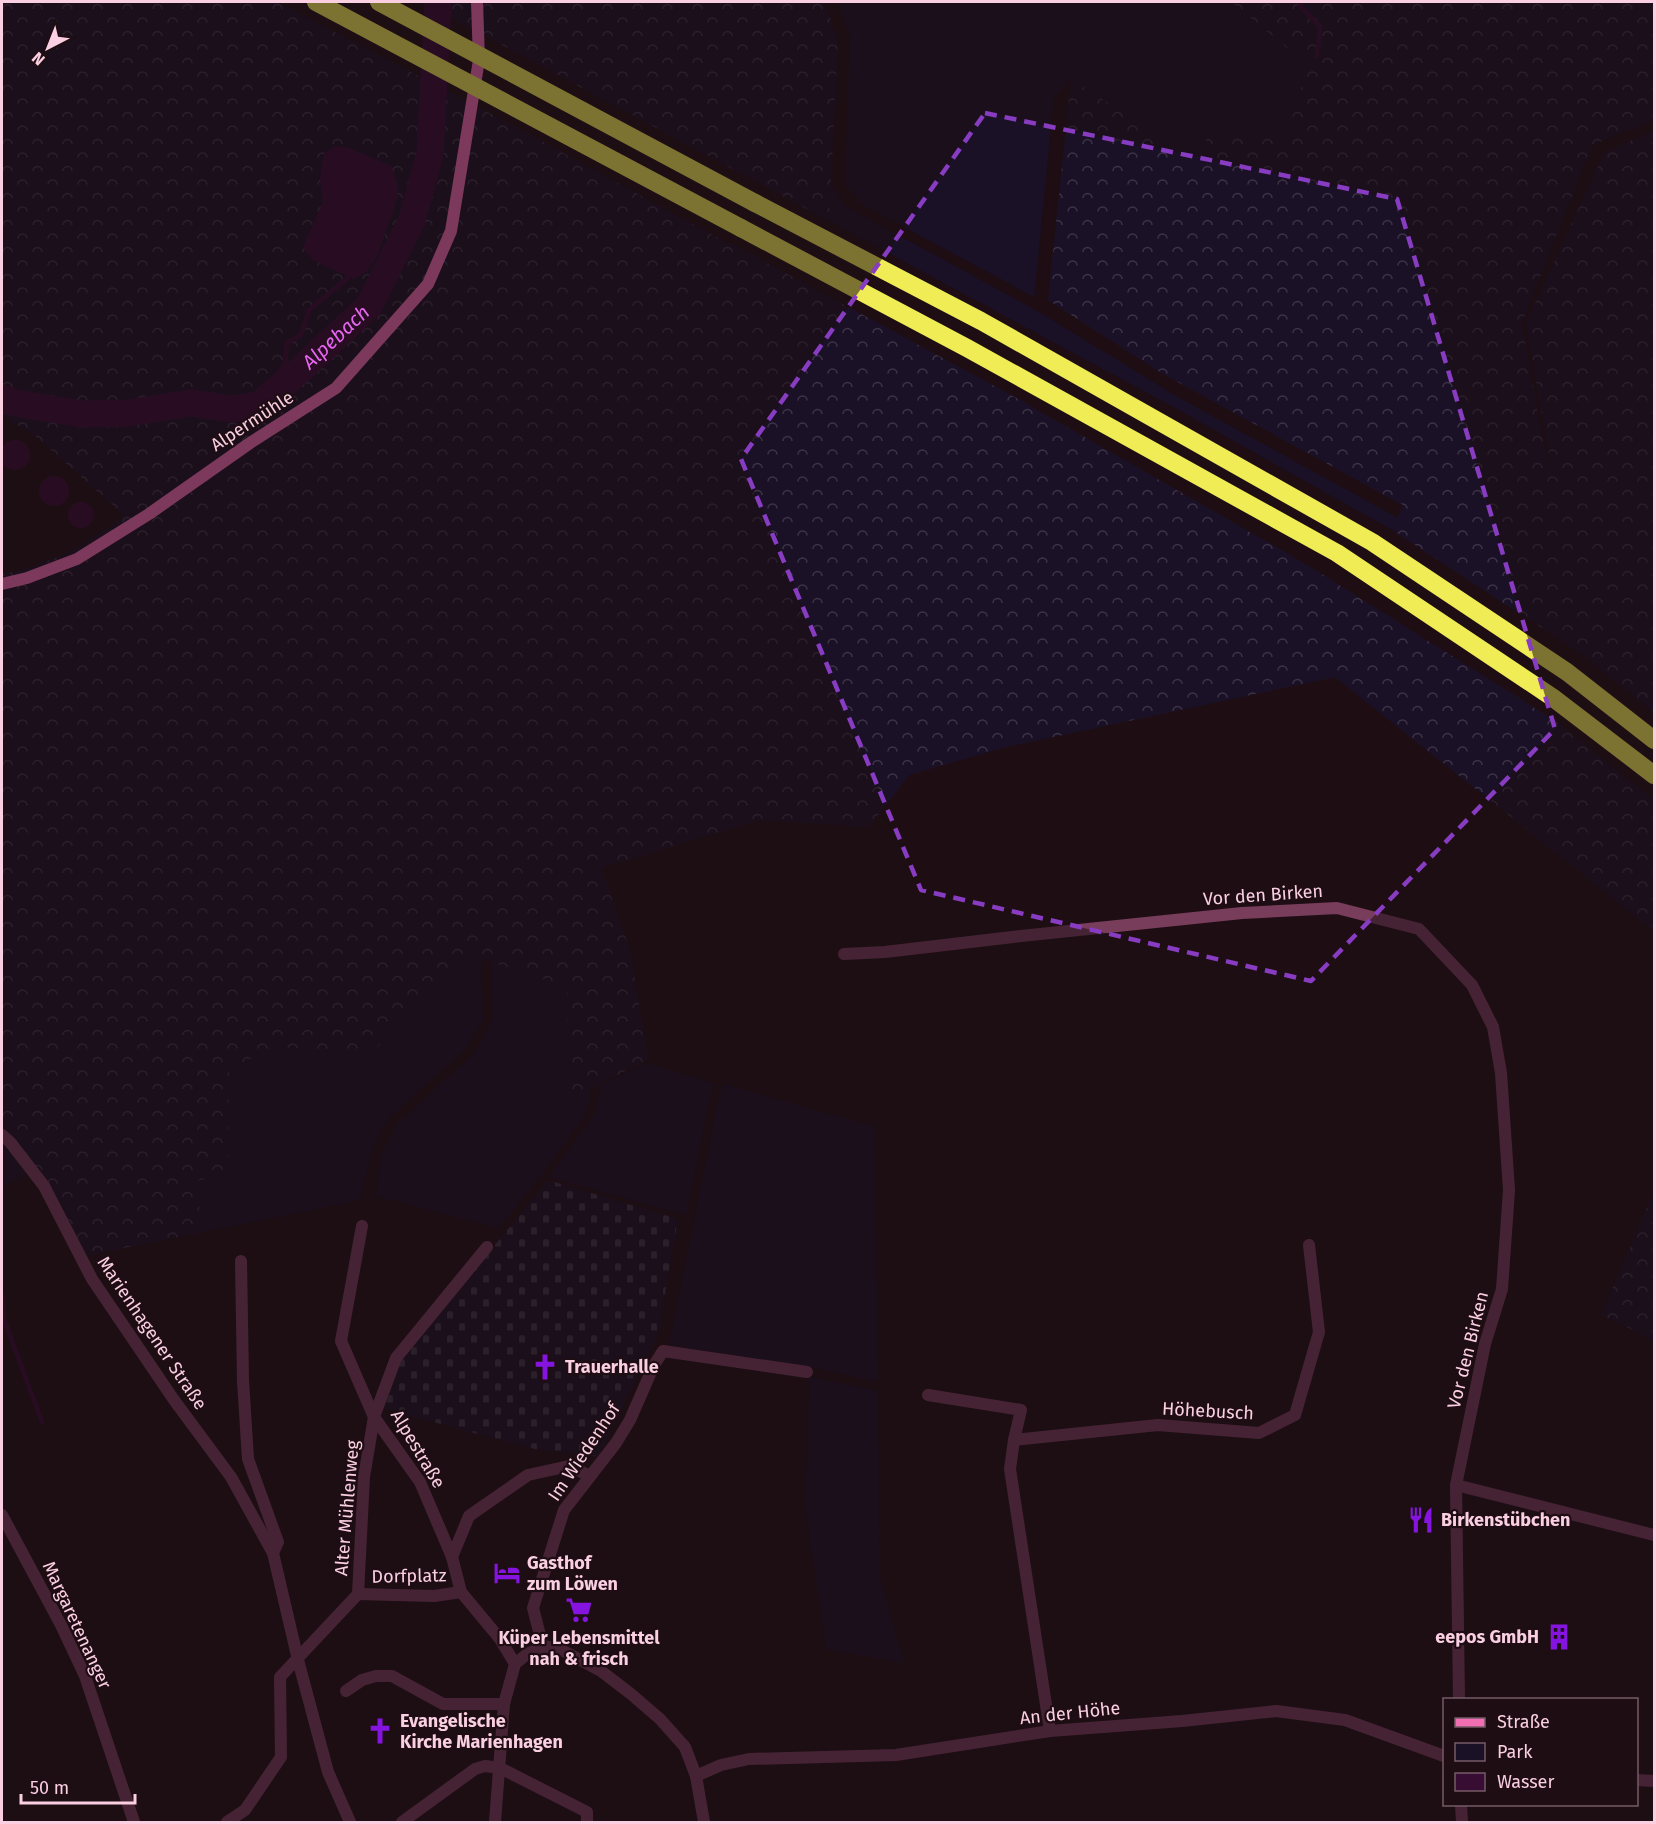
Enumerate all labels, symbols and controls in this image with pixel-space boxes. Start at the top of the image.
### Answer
north arrow [18,18,78,78]
text: N [28,48,49,69]
water label: Alpebach [296,300,374,375]
street label: Alpermühle [206,386,298,456]
street label: Vor den Birken [1202,880,1324,910]
street label: Marienhagener Straße [92,1252,212,1414]
street label: Vor den Birken [1443,1289,1493,1411]
church icon: Trauerhalle [530,1352,560,1382]
place label: Trauerhalle [565,1356,659,1378]
street label: Im Wiedenhof [543,1397,626,1505]
street label: Höhebusch [1162,1398,1254,1424]
street label: Alpestraße [386,1406,450,1492]
street label: Alter Mühlenweg [330,1439,364,1577]
restaurant icon: Birkenstübchen [1406,1505,1436,1535]
place label: Birkenstübchen [1441,1509,1570,1531]
place label: Gasthof zum Löwen [527,1552,618,1595]
street label: Margaretenanger [38,1558,116,1692]
hotel icon: Gasthof zum Löwen [492,1558,522,1588]
street label: Dorfplatz [371,1564,447,1588]
supermarket icon: Küper Lebensmittel nah & frisch [564,1595,594,1625]
building icon: eepos GmbH [1544,1622,1574,1652]
place label: eepos GmbH [1435,1626,1539,1648]
place label: Küper Lebensmittel nah & frisch [498,1627,660,1670]
street label: An der Höhe [1019,1697,1121,1729]
legend [1443,1698,1638,1806]
place label: Evangelische Kirche Marienhagen [400,1710,563,1753]
text: Straße [1497,1711,1550,1733]
church icon: Evangelische Kirche Marienhagen [365,1716,395,1746]
text: Park [1497,1741,1533,1763]
scale bar [21,1767,135,1805]
text: Wasser [1497,1771,1554,1793]
text: 50 m [30,1777,69,1799]

